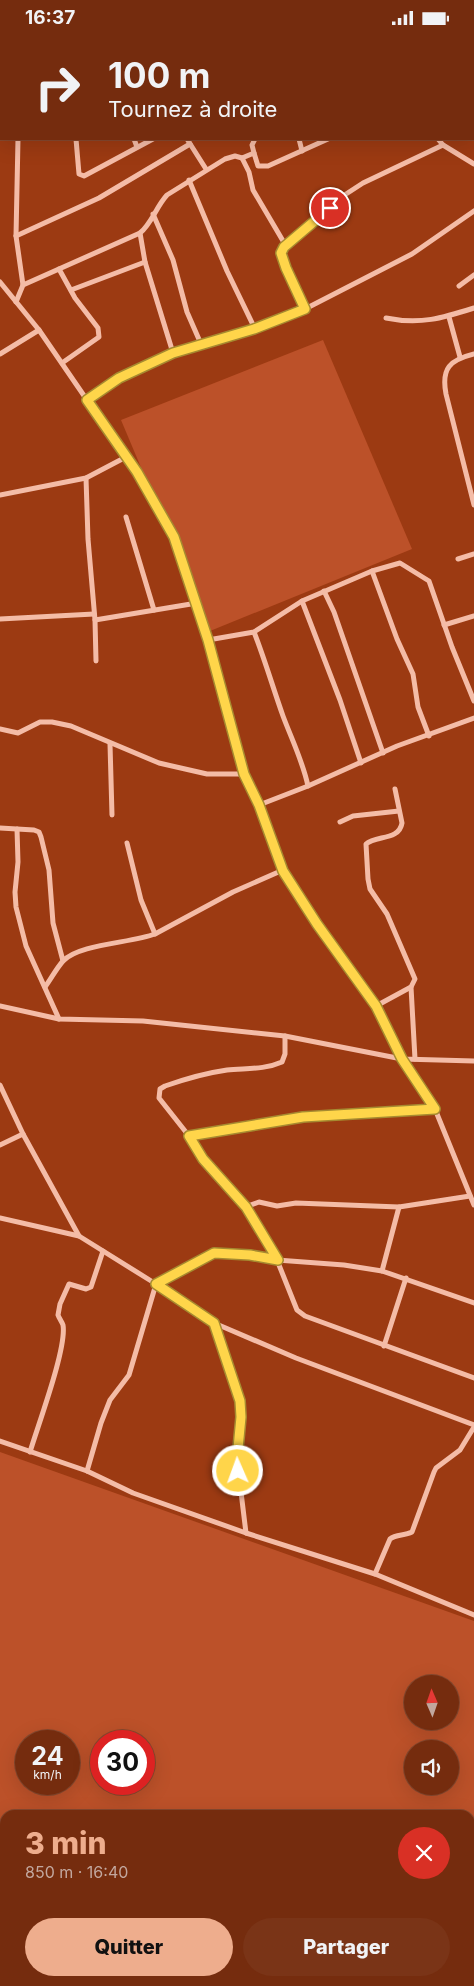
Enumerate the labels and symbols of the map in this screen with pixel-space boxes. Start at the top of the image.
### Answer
pin [309,187,351,229]
position arrow [211,1444,263,1496]
north arrow [404,1675,459,1730]
speed limit sign: 30 [90,1730,155,1795]

